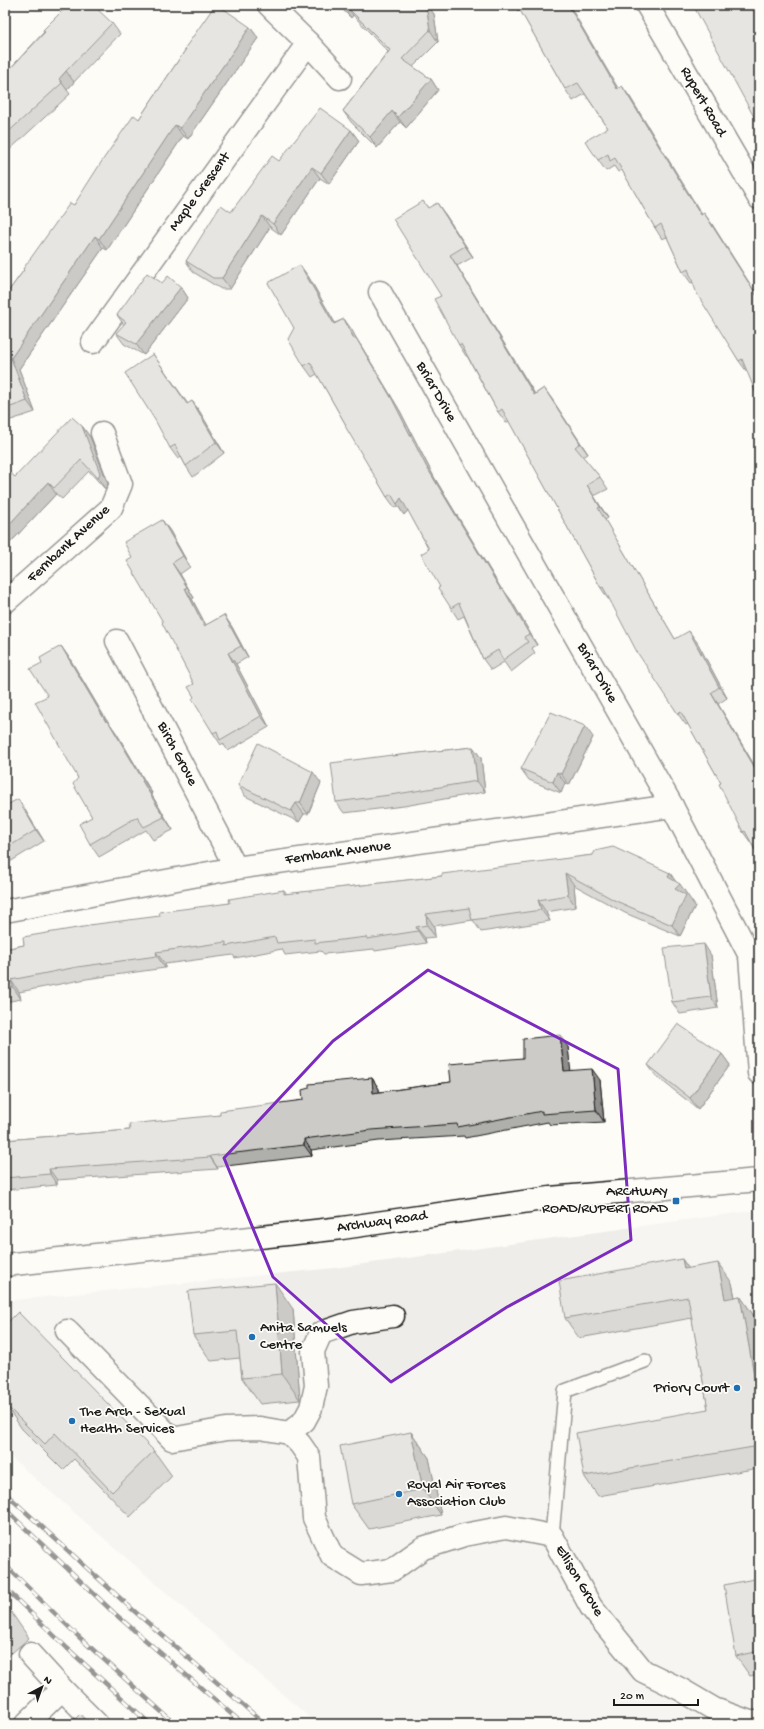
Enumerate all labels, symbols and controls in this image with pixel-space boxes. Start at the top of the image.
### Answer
street label: Rupert Road [676,64,731,141]
street label: Maple Crescent [165,147,236,235]
street label: Briar Drive [411,358,460,425]
street label: Fernbank Avenue [23,501,114,588]
street label: Briar Drive [572,639,621,706]
street label: Birch Grove [152,718,201,789]
street label: Fernbank Avenue [283,837,392,869]
place label: ARCHWAY ROAD/RUPERT ROAD [542,1183,668,1218]
marker: ARCHWAY ROAD/RUPERT ROAD [671,1196,681,1206]
street label: Archway Road [336,1207,429,1237]
place label: Anita Samuels Centre [260,1319,347,1354]
marker: Anita Samuels Centre [247,1332,257,1342]
place label: Priory Court [653,1379,731,1397]
marker: Priory Court [732,1383,742,1393]
place label: The Arch - Sexual Health Services [79,1403,186,1438]
marker: The Arch - Sexual Health Services [67,1416,77,1426]
place label: Royal Air Forces Association Club [407,1476,506,1511]
marker: Royal Air Forces Association Club [394,1489,404,1499]
street label: Ellison Grove [551,1542,607,1620]
north arrow [22,1667,62,1707]
text: N [41,1674,54,1688]
scale bar [614,1681,698,1707]
text: 20 m [620,1690,645,1704]

